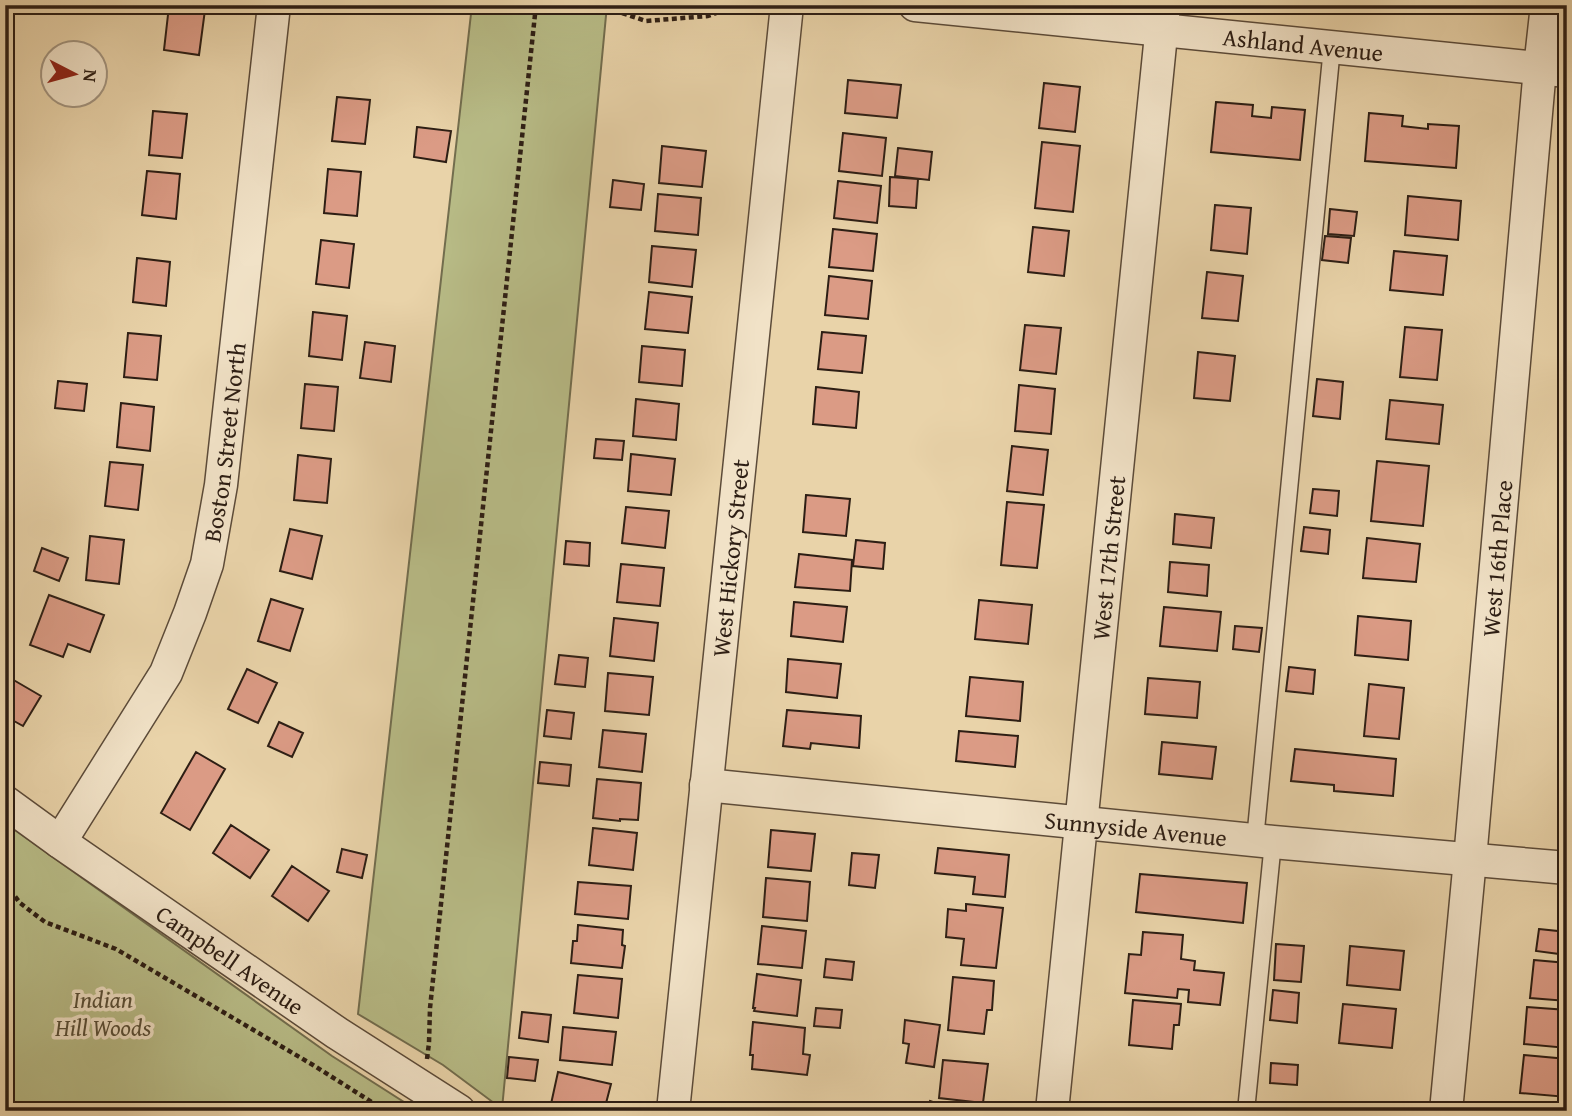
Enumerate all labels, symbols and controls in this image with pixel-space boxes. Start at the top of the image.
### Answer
street label: Ashland Avenue [1221,19,1385,70]
north arrow [38,38,108,108]
text: N [76,68,105,84]
street label: Boston Street North [194,340,254,545]
street label: West Hickory Street [702,457,758,659]
street label: West 17th Street [1082,473,1134,642]
street label: West 16th Place [1472,478,1521,638]
street label: Sunnyside Avenue [1043,802,1229,855]
street label: Campbell Avenue [149,896,312,1023]
park label: Indian Hill Woods [54,982,151,1045]

